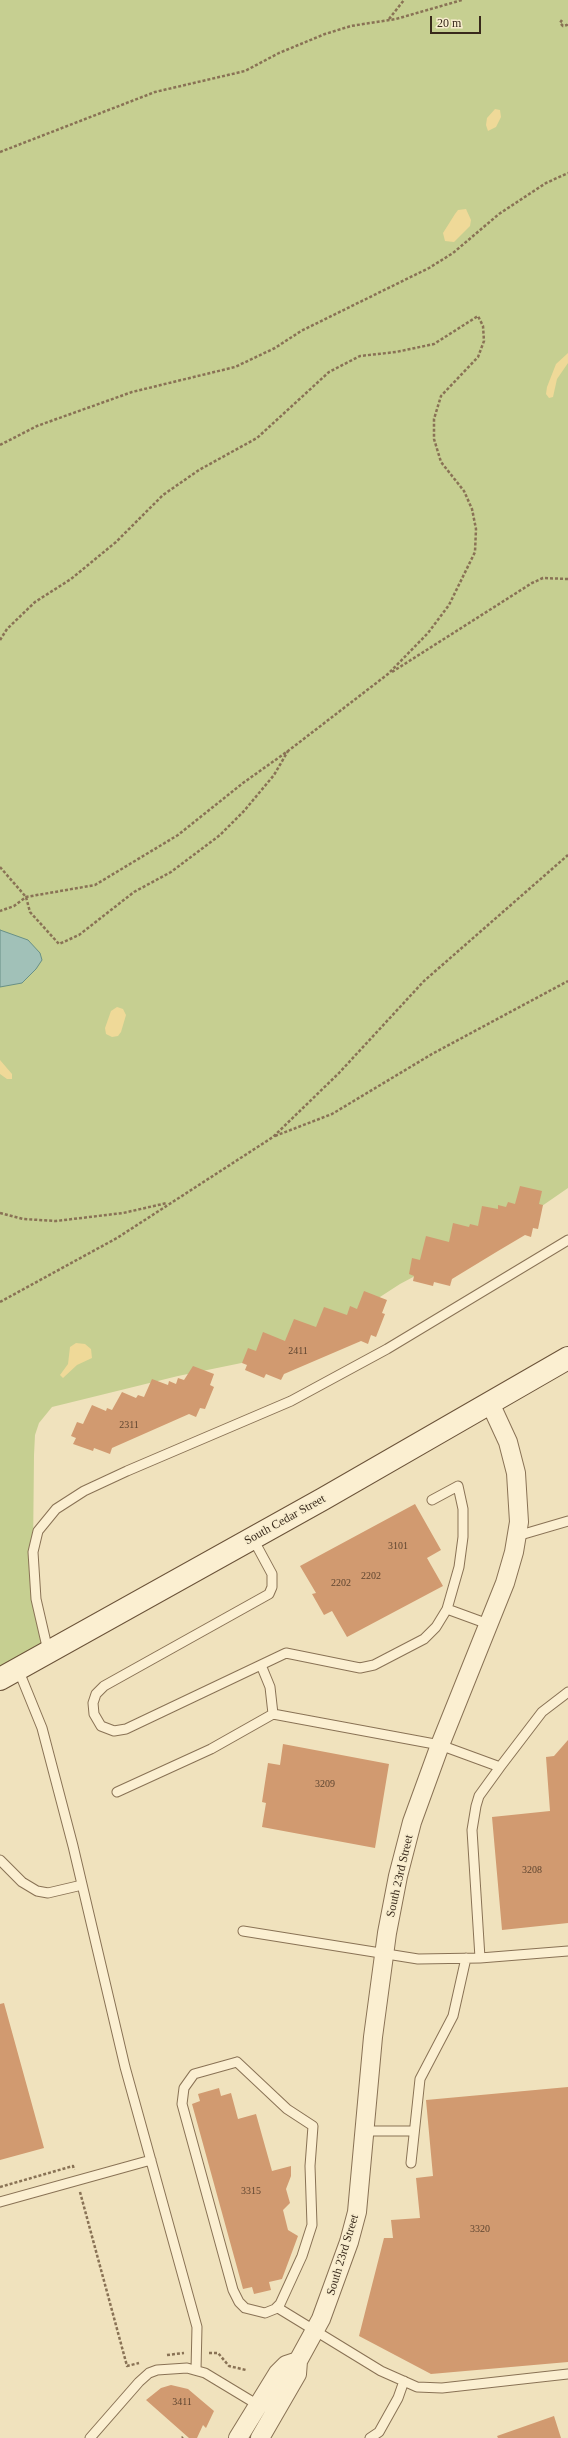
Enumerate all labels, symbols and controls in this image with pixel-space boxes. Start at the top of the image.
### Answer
scale bar [432,8,483,34]
text: 20 m [437,16,461,30]
house number: 2411 [288,1345,308,1357]
house number: 2311 [119,1419,139,1431]
street label: South Cedar Street [242,1492,328,1548]
house number: 3101 [388,1540,408,1552]
house number: 2202 [361,1570,381,1582]
house number: 2202 [331,1577,351,1589]
house number: 3209 [315,1778,335,1790]
street label: South 23rd Street [384,1833,416,1919]
house number: 3208 [522,1864,542,1876]
house number: 3315 [241,2185,261,2197]
street label: South 23rd Street [324,2213,362,2297]
house number: 3320 [470,2223,490,2235]
house number: 3411 [172,2396,192,2408]

